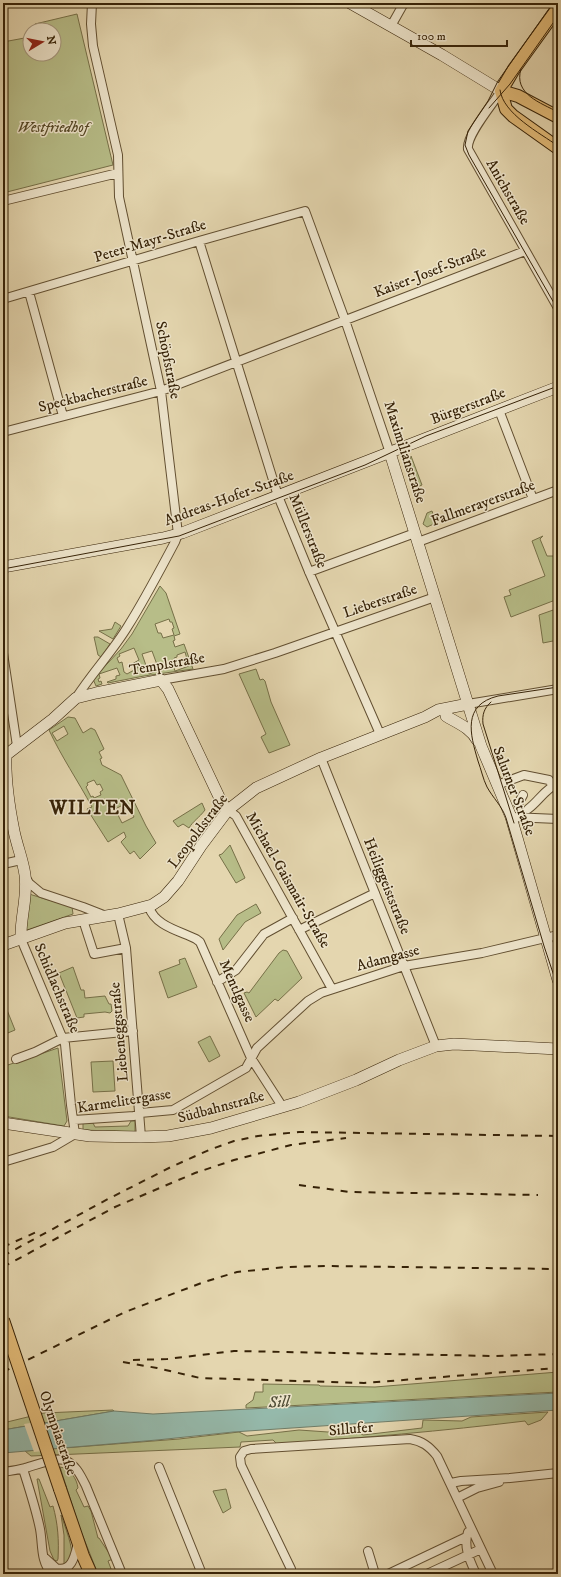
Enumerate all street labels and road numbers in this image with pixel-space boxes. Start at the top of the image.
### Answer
street label: Anichstraße [482,156,534,228]
street label: Peter-Mayr-Straße [92,215,208,267]
street label: Kaiser-Josef-Straße [371,242,489,302]
street label: Schöpfstraße [151,320,185,400]
street label: Speckbacherstraße [36,371,150,417]
street label: Bürgerstraße [428,383,508,429]
street label: Maximilianstraße [380,399,430,505]
street label: Andreas-Hofer-Straße [162,466,296,530]
street label: Fallmerayerstraße [428,475,538,531]
street label: Müllerstraße [284,491,332,571]
street label: Lieberstraße [341,580,419,622]
street label: Templstraße [128,648,206,680]
street label: Salurner Straße [488,744,540,838]
street label: Leopoldstraße [164,790,232,872]
street label: Michael-Gaismair-Straße [241,809,335,951]
street label: Heiliggeiststraße [359,835,415,937]
street label: Schidlachstraße [30,940,84,1036]
street label: Adamgasse [354,940,422,976]
street label: Mentlgasse [215,957,259,1025]
street label: Liebeneggstraße [105,981,133,1083]
street label: Karmelitergasse [76,1084,172,1118]
street label: Südbahnstraße [176,1086,266,1128]
street label: Olympiastraße [35,1388,81,1478]
street label: Sillufer [328,1418,374,1440]

